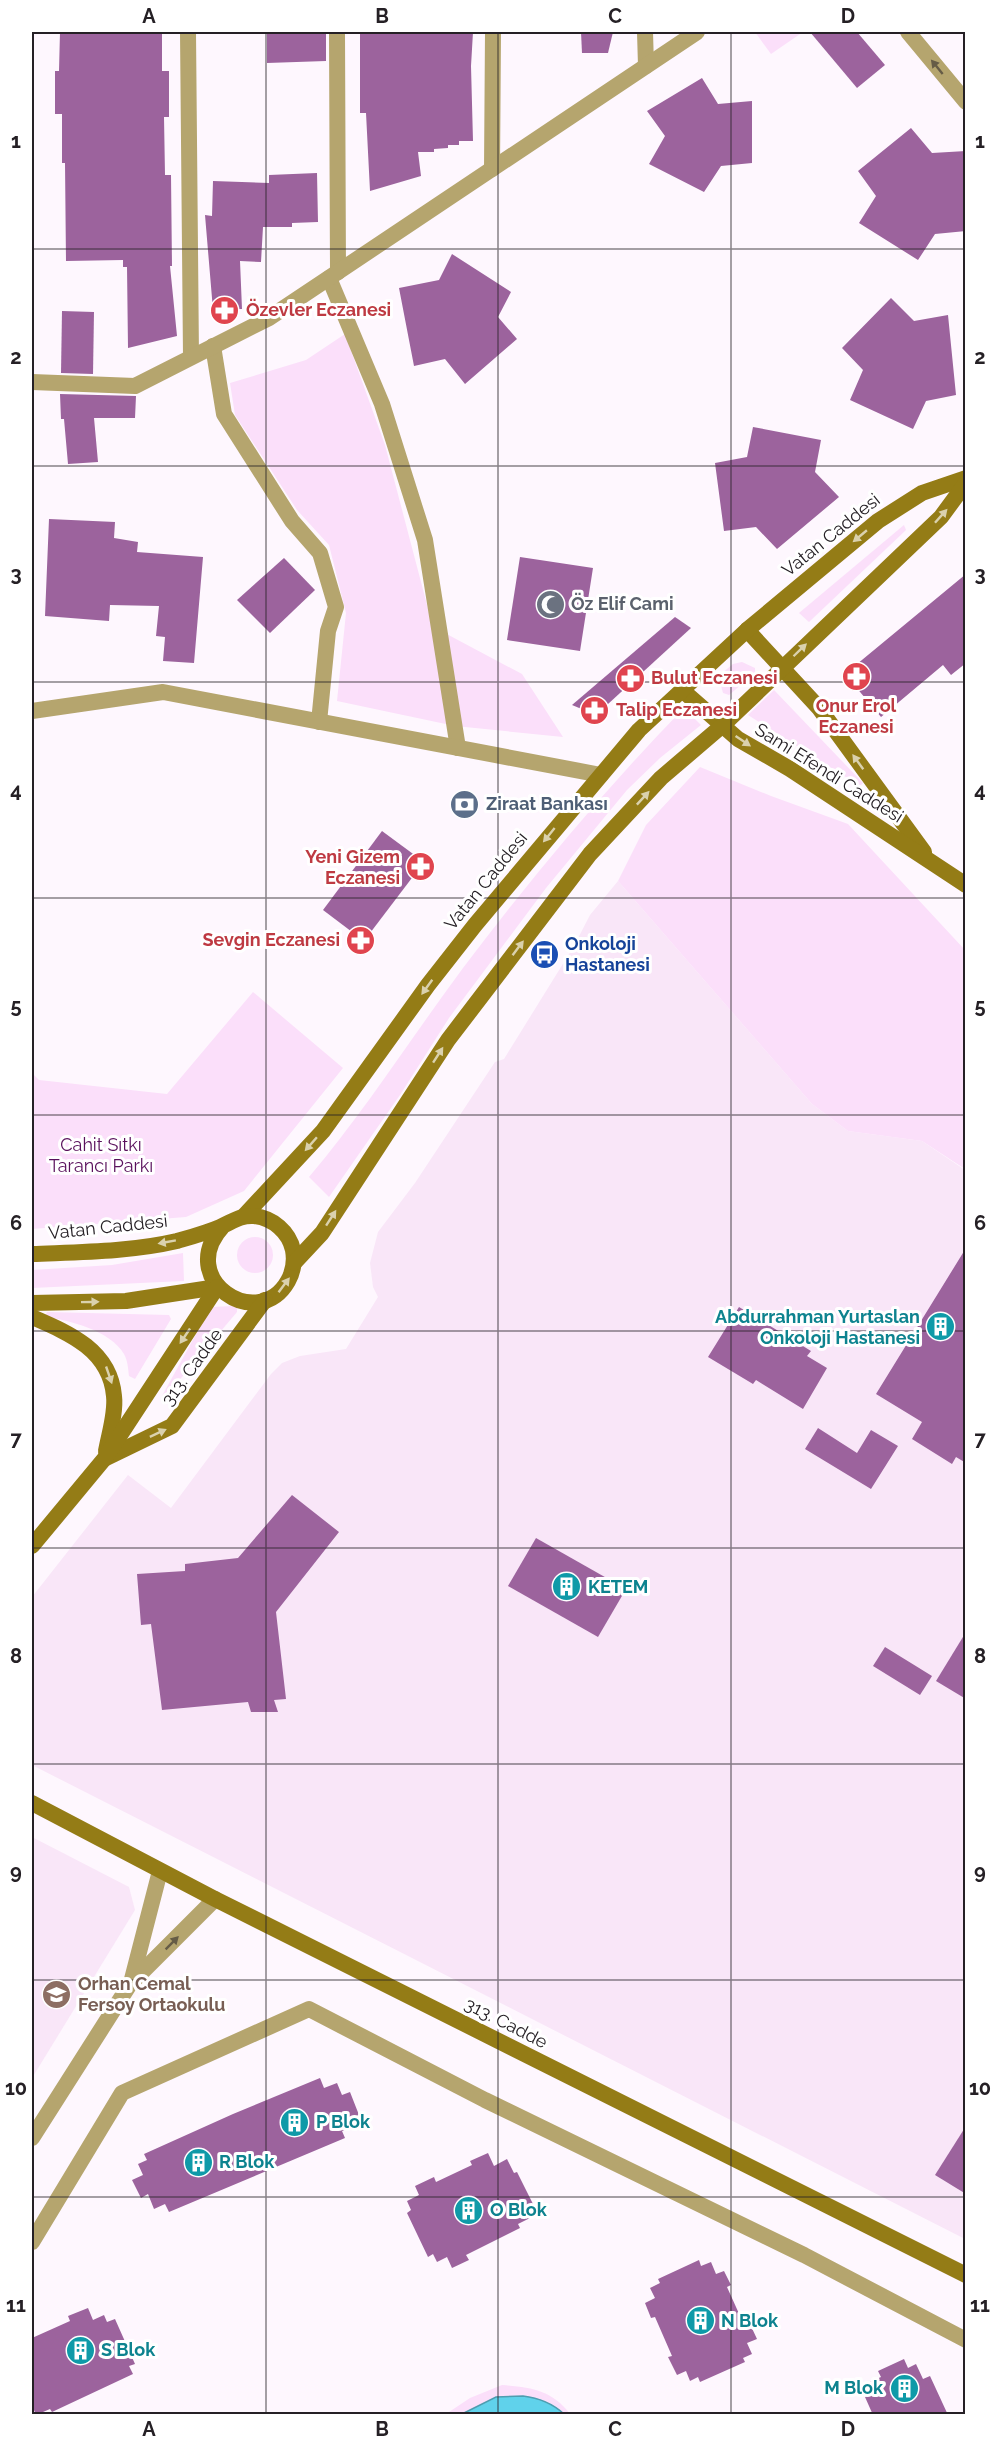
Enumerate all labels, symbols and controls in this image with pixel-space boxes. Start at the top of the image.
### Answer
text: A [142,4,156,28]
text: B [375,4,389,28]
text: C [608,4,622,28]
text: D [841,4,855,28]
one-way arrow [930,59,943,75]
text: 1 [11,129,21,153]
text: 1 [975,129,985,153]
pharmacy icon: Özevler Eczanesi [209,294,241,326]
place label: Özevler Eczanesi [246,298,391,320]
text: 2 [10,345,22,369]
text: 2 [974,345,986,369]
street label: Vatan Caddesi [778,489,884,580]
one-way arrow [934,508,948,523]
one-way arrow [853,529,868,542]
text: 3 [10,562,22,586]
text: 3 [974,562,986,586]
mosque icon: Öz Elif Cami [534,588,566,620]
place label: Öz Elif Cami [571,592,674,614]
one-way arrow [793,644,807,658]
pharmacy icon: Onur Erol Eczanesi [840,661,872,693]
pharmacy icon: Bulut Eczanesi [614,662,646,694]
place label: Bulut Eczanesi [651,667,777,688]
pharmacy icon: Talip Eczanesi [579,694,611,726]
place label: Onur Erol Eczanesi [816,695,897,737]
place label: Talip Eczanesi [616,699,737,720]
street label: Sami Efendi Caddesi [751,718,907,827]
one-way arrow [735,735,751,746]
one-way arrow [853,755,865,770]
text: 4 [10,778,22,802]
text: 4 [974,778,986,802]
bank icon: Ziraat Bankası [449,788,481,820]
one-way arrow [636,791,649,806]
place label: Ziraat Bankası [486,793,608,814]
one-way arrow [543,827,556,842]
street label: Vatan Caddesi [440,828,531,934]
place label: Yeni Gizem Eczanesi [305,846,400,888]
pharmacy icon: Yeni Gizem Eczanesi [405,851,437,883]
pharmacy icon: Sevgin Eczanesi [345,924,377,956]
place label: Sevgin Eczanesi [203,929,340,950]
place label: Onkoloji Hastanesi [565,933,650,975]
bus stop icon: Onkoloji Hastanesi [528,938,560,970]
one-way arrow [512,940,524,956]
one-way arrow [421,979,433,995]
text: 5 [10,994,22,1018]
text: 5 [974,994,986,1018]
one-way arrow [432,1047,443,1063]
park label: Cahit Sıtkı Tarancı Parkı [49,1134,153,1176]
one-way arrow [305,1136,318,1152]
street label: Vatan Caddesi [47,1210,169,1243]
one-way arrow [326,1210,337,1227]
text: 6 [10,1211,22,1235]
text: 6 [974,1211,986,1235]
one-way arrow [157,1238,176,1247]
one-way arrow [278,1277,290,1293]
one-way arrow [80,1297,99,1307]
place label: Abdurrahman Yurtaslan Onkoloji Hastanesi [715,1306,920,1348]
building icon: Abdurrahman Yurtaslan Onkoloji Hastanesi [925,1311,957,1343]
street label: 313. Cadde [157,1324,227,1409]
one-way arrow [179,1327,190,1344]
one-way arrow [104,1366,114,1384]
text: 7 [10,1427,22,1451]
text: 7 [974,1427,986,1451]
one-way arrow [149,1429,167,1439]
building icon: KETEM [551,1571,583,1603]
place label: KETEM [588,1576,648,1597]
text: 8 [10,1644,22,1668]
text: 8 [974,1644,986,1668]
text: 9 [10,1860,22,1884]
text: 9 [974,1860,986,1884]
one-way arrow [164,1936,178,1950]
place label: Orhan Cemal Fersoy Ortaokulu [78,1973,225,2015]
school or university icon: Orhan Cemal Fersoy Ortaokulu [41,1978,73,2010]
street label: 313. Cadde [461,1993,551,2053]
text: 10 [5,2076,27,2100]
text: 10 [969,2076,991,2100]
building icon: P Blok [279,2106,311,2138]
place label: P Blok [316,2111,371,2132]
building icon: R Blok [182,2146,214,2178]
place label: R Blok [219,2151,275,2172]
building icon: O Blok [453,2194,485,2226]
place label: O Blok [490,2199,548,2220]
text: 11 [6,2293,26,2317]
text: 11 [970,2293,990,2317]
building icon: N Blok [684,2305,716,2337]
place label: N Blok [721,2310,779,2331]
building icon: S Blok [64,2334,96,2366]
place label: S Blok [101,2339,156,2360]
building icon: M Blok [888,2372,920,2404]
place label: M Blok [824,2377,884,2398]
text: A [142,2417,156,2441]
text: B [375,2417,389,2441]
text: C [608,2417,622,2441]
text: D [841,2417,855,2441]

